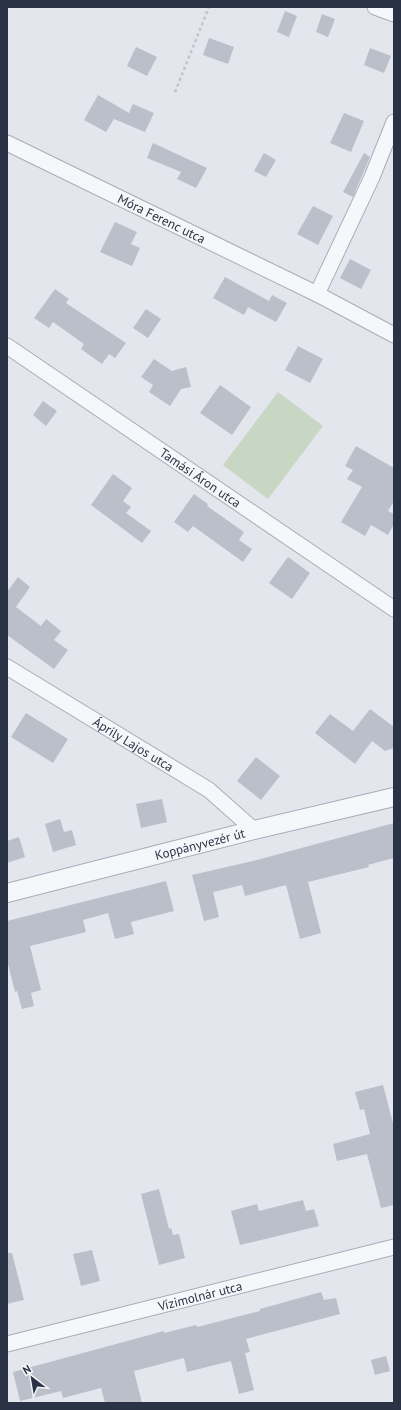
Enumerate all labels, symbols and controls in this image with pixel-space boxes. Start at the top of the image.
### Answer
street label: Móra Ferenc utca [115,190,208,247]
street label: Tamási Áron utca [156,444,244,512]
street label: Áprily Lajos utca [90,713,177,775]
street label: Koppányvezér út [153,825,247,864]
street label: Vízimolnár utca [155,1277,244,1315]
north arrow [12,1358,52,1398]
text: N [20,1362,34,1377]

